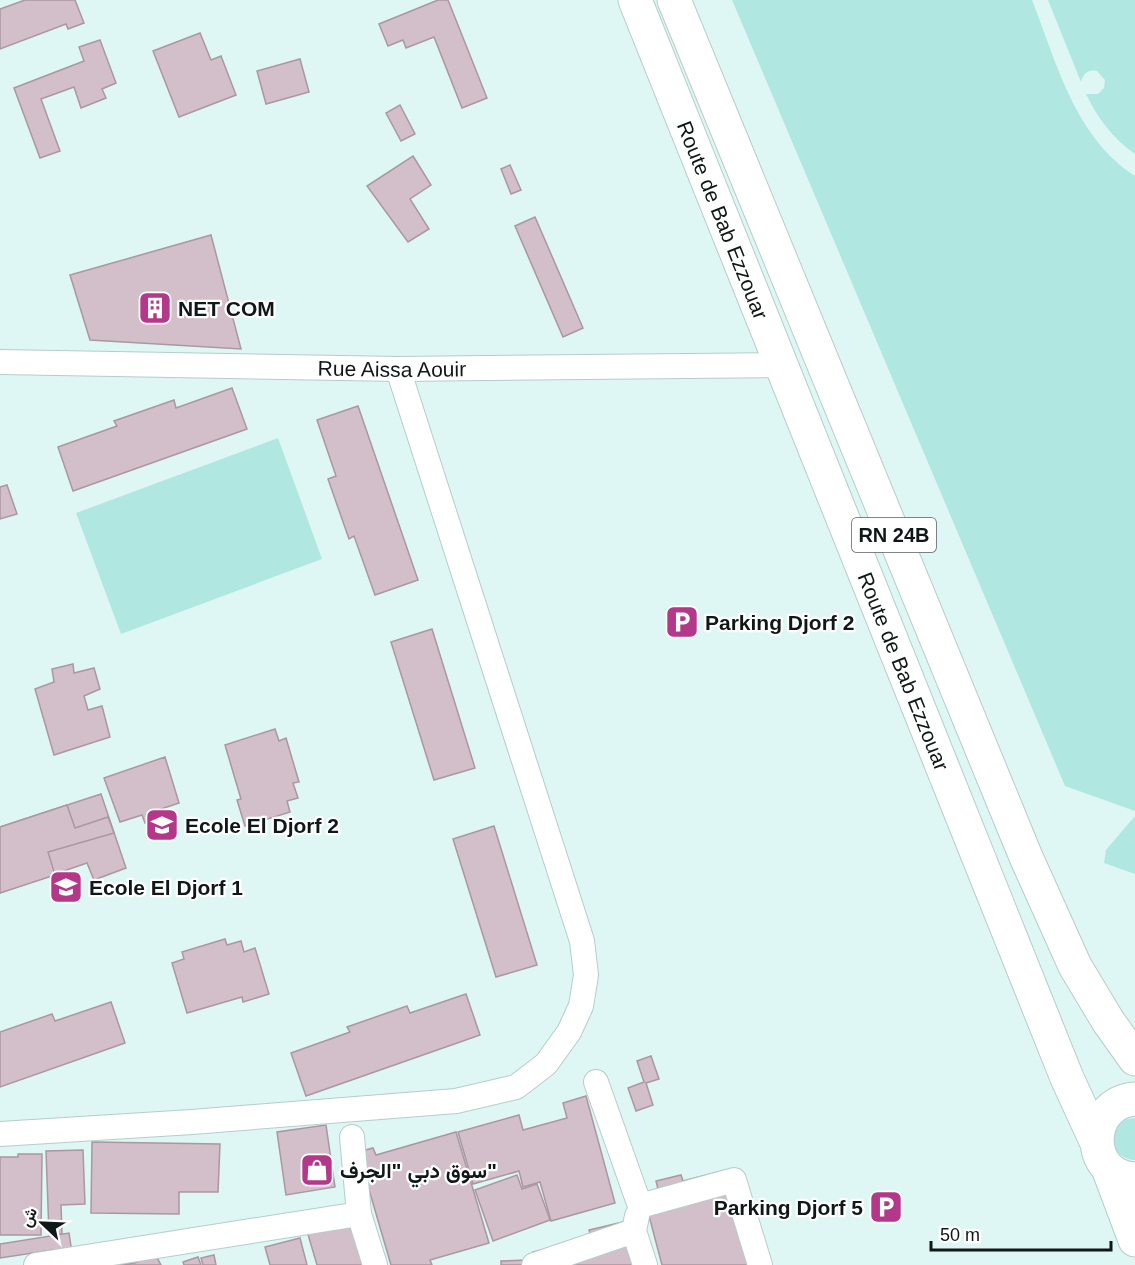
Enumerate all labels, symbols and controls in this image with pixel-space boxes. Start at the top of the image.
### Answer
street label: Route de Bab Ezzouar [673,118,773,322]
building icon: NET COM [137,290,173,326]
place label: NET COM [178,297,275,320]
street label: Rue Aissa Aouir [318,356,466,381]
road number: RN 24B [852,518,936,552]
street label: Route de Bab Ezzouar [854,569,954,774]
parking icon: Parking Djorf 2 [664,604,700,640]
place label: Parking Djorf 2 [705,611,854,634]
school or university icon: Ecole El Djorf 2 [144,807,180,843]
place label: Ecole El Djorf 2 [185,814,339,837]
school or university icon: Ecole El Djorf 1 [48,869,84,905]
place label: Ecole El Djorf 1 [89,876,243,899]
shop icon: سوق دبي "الجرف" [299,1152,335,1188]
place label: سوق دبي "الجرف" [340,1159,497,1188]
parking icon: Parking Djorf 5 [868,1189,904,1225]
north arrow [12,1193,72,1253]
place label: Parking Djorf 5 [714,1196,863,1219]
text: ش [17,1205,41,1230]
scale bar [931,1214,1111,1252]
text: 50 m [940,1225,980,1245]

